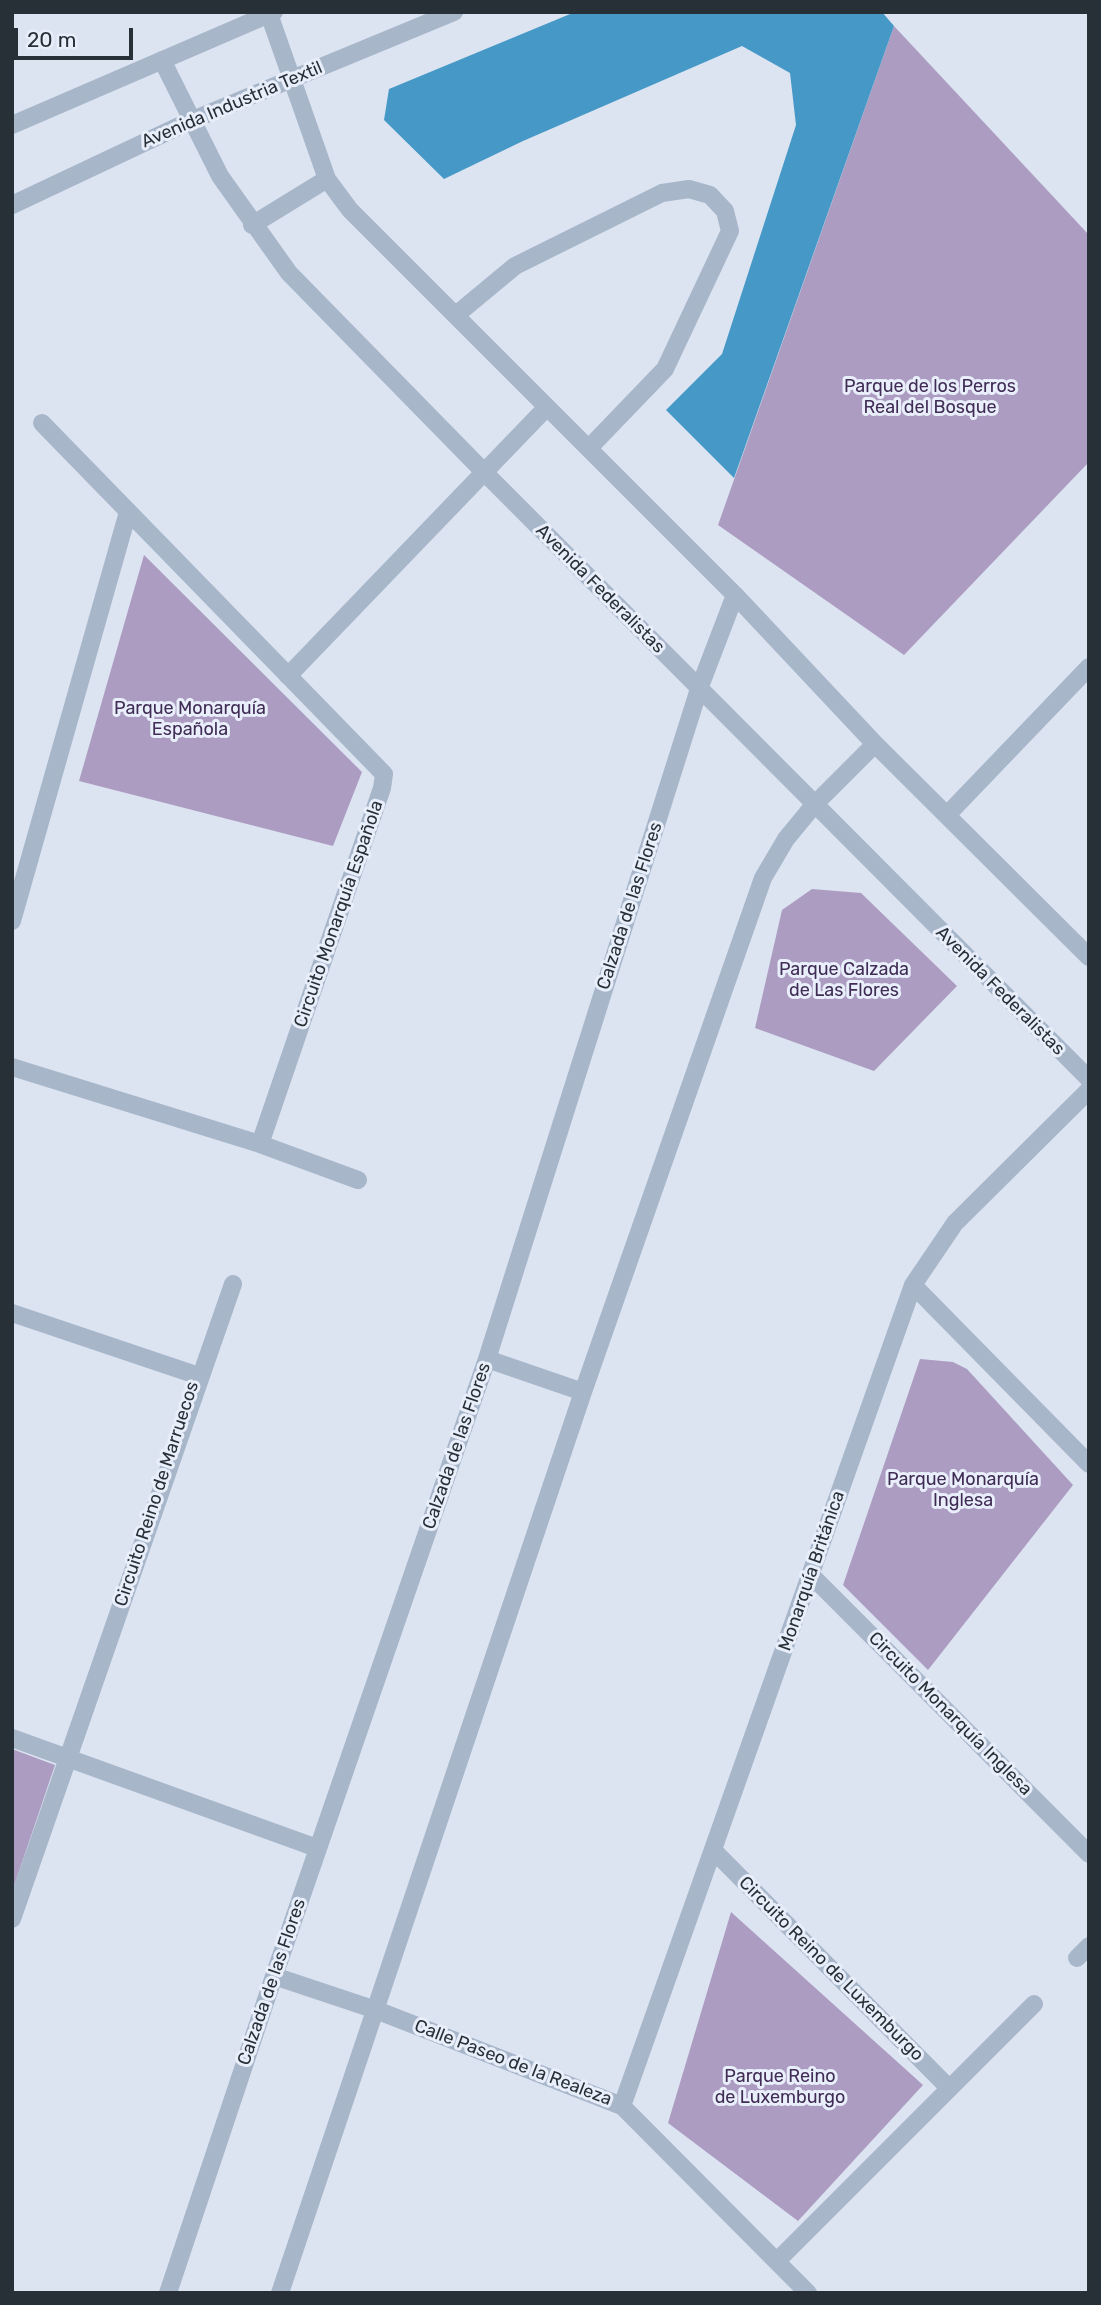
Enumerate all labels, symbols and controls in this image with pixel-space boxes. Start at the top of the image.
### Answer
scale bar [18,14,136,58]
text: 20 m [27,27,76,52]
street label: Avenida Industria Textil [138,57,326,153]
park label: Parque de los Perros Real del Bosque [844,376,1016,418]
street label: Avenida Federalistas [531,520,669,658]
park label: Parque Monarquía Española [114,698,266,740]
street label: Circuito Monarquía Española [290,798,388,1030]
street label: Calzada de las Flores [593,820,667,992]
street label: Avenida Federalistas [931,922,1069,1060]
park label: Parque Calzada de Las Flores [779,959,909,1002]
street label: Calzada de las Flores [418,1360,496,1532]
street label: Circuito Reino de Marruecos [110,1379,204,1609]
park label: Parque Monarquía Inglesa [887,1469,1039,1512]
street label: Monarquía Británica [774,1488,850,1654]
street label: Circuito Monarquía Inglesa [864,1628,1036,1800]
street label: Circuito Reino de Luxemburgo [734,1872,928,2066]
street label: Calzada de las Flores [233,1896,311,2068]
street label: Calle Paseo de la Realeza [411,2015,615,2111]
park label: Parque Reino de Luxemburgo [715,2066,845,2108]

